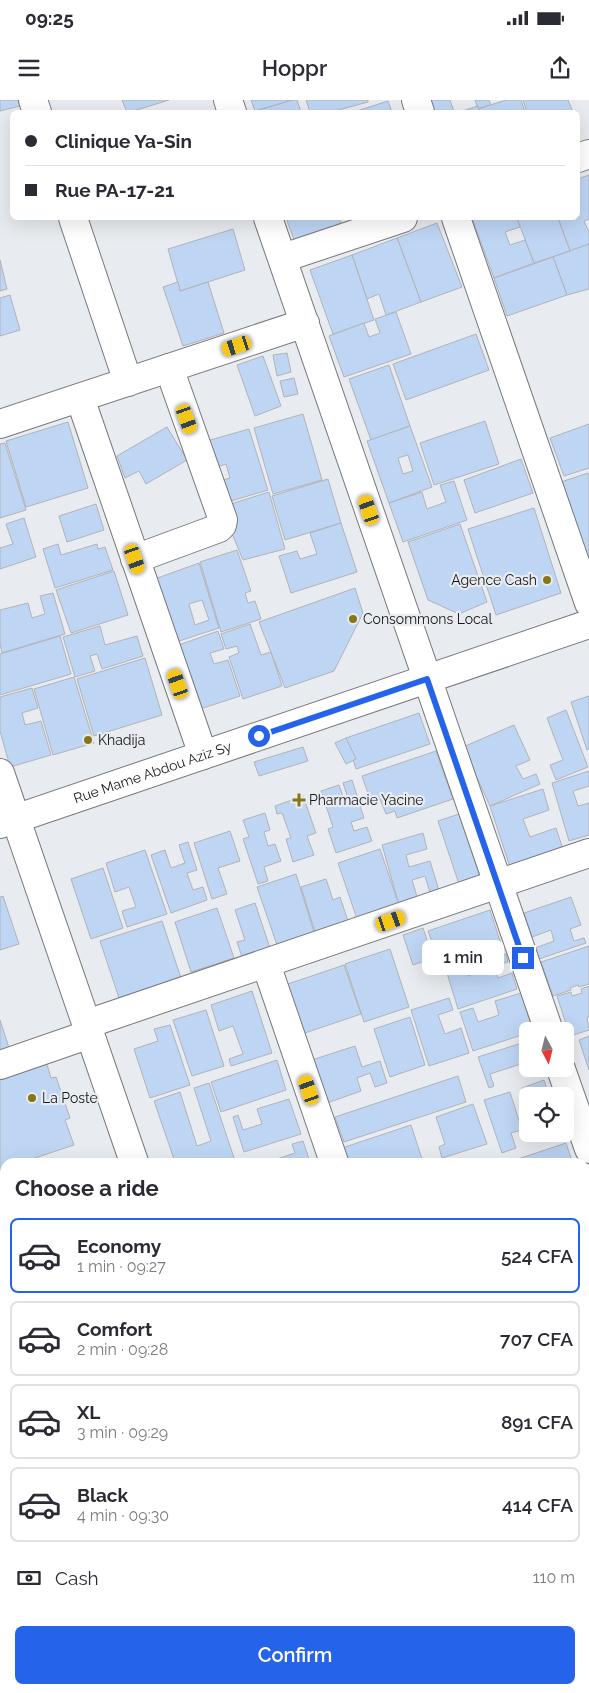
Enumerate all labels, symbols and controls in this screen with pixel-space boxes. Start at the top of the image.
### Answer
text: 09:25 [25,7,74,29]
icon: menu [15,54,43,82]
icon: share [546,54,574,82]
text: Hoppr [262,55,327,81]
text: Clinique Ya-Sin [55,130,192,152]
text: Rue PA-17-21 [55,179,174,201]
car [220,334,253,358]
car [174,402,199,436]
car [357,493,380,527]
car [123,542,146,576]
place label: Agence Cash [451,572,537,588]
marker: Agence Cash [541,574,553,586]
place label: Consommons Local [363,611,492,627]
marker: Consommons Local [347,613,359,625]
car [166,667,189,701]
route start [248,725,270,747]
place label: Khadija [98,732,145,748]
marker: Khadija [82,734,94,746]
street label: Rue Mame Abdou Aziz Sy [71,738,234,806]
place label: Pharmacie Yacine [309,792,424,808]
marker: Pharmacie Yacine [293,794,305,806]
car [374,909,407,933]
callout: 1 min [423,940,506,976]
route end [512,947,534,969]
text: 1 min [443,948,483,967]
north arrow [519,1022,574,1078]
map controls [519,1022,574,1142]
car [297,1073,320,1107]
button: locate [519,1087,574,1142]
place label: La Poste [42,1090,98,1106]
marker: La Poste [26,1092,38,1104]
text: Choose a ride [15,1175,159,1201]
icon: car [17,1233,62,1278]
text: Economy [77,1235,161,1257]
text: 524 CFA [501,1245,573,1267]
text: 1 min · 09:27 [77,1257,166,1276]
icon: car [17,1316,62,1361]
text: Comfort [77,1318,152,1340]
text: 707 CFA [500,1328,573,1350]
text: 2 min · 09:28 [77,1340,168,1359]
icon: car [17,1399,62,1444]
text: XL [77,1401,100,1423]
text: 891 CFA [501,1411,573,1433]
text: 3 min · 09:29 [77,1423,168,1442]
icon: car [17,1482,62,1527]
text: Black [77,1484,128,1506]
text: 414 CFA [502,1494,573,1516]
text: 4 min · 09:30 [77,1506,169,1525]
icon: cash [15,1564,43,1592]
text: Cash [55,1567,99,1589]
text: 110 m [533,1568,575,1587]
button: Confirm [15,1626,575,1684]

